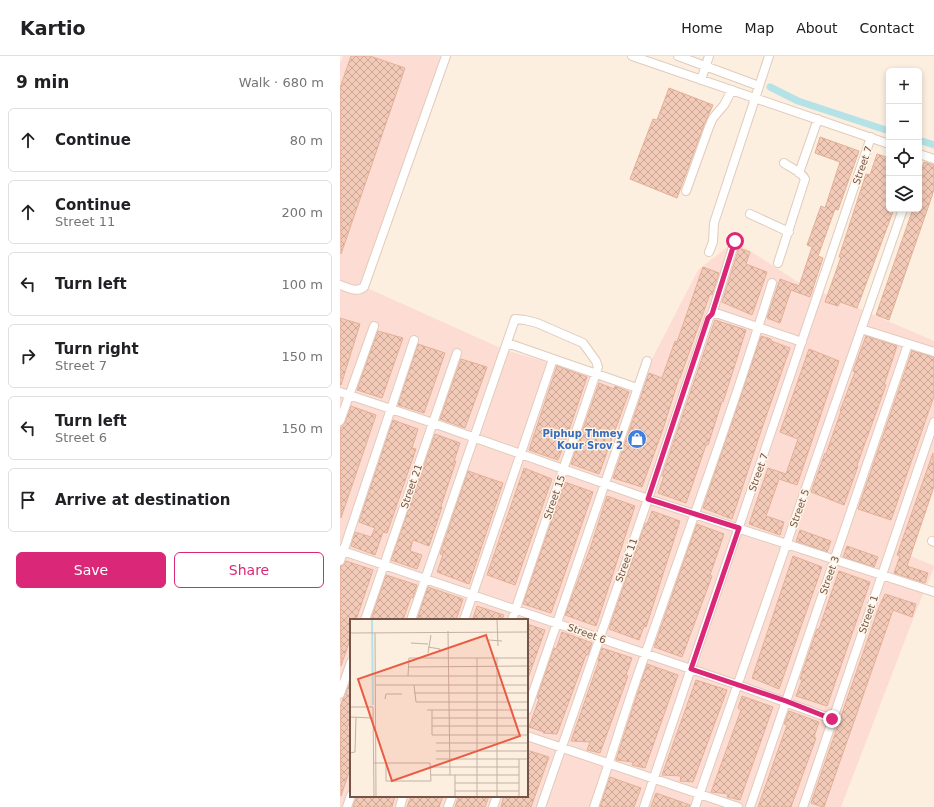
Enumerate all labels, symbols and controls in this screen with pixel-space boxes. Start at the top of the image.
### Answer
text: Kartio [20,17,86,39]
text: Home [681,20,723,36]
text: Map [745,20,774,36]
text: About [796,20,838,36]
text: Contact [860,20,914,36]
map controls [886,68,922,212]
button: + [886,68,922,104]
text: 9 min [16,72,69,92]
text: Walk · 680 m [239,75,324,90]
button: − [886,104,922,140]
icon: ahead [17,129,39,151]
text: Continue [55,131,131,149]
text: 80 m [290,133,323,148]
button: locate [886,140,922,176]
street label: Street 7 [851,144,874,186]
button: layers [886,176,922,212]
text: Continue [55,196,131,214]
icon: ahead [17,201,39,223]
text: 200 m [281,205,323,220]
text: Street 11 [55,214,115,229]
route start [726,232,744,250]
icon: left [17,273,39,295]
text: Turn left [55,275,127,293]
text: 100 m [281,277,323,292]
text: Turn right [55,340,139,358]
icon: right [17,345,39,367]
text: 150 m [281,349,323,364]
text: Street 7 [55,358,107,373]
text: Turn left [55,412,127,430]
icon: left [17,417,39,439]
text: 150 m [281,421,323,436]
place label: Piphup Thmey Kour Srov 2 [543,428,623,451]
shop icon: Piphup Thmey Kour Srov 2 [626,428,648,450]
text: Street 6 [55,430,107,445]
street label: Street 7 [747,451,770,493]
street label: Street 21 [399,462,424,510]
street label: Street 15 [542,473,567,521]
street label: Street 5 [788,487,811,529]
icon: arrive [17,489,39,511]
text: Arrive at destination [55,491,230,509]
street label: Street 11 [613,537,640,584]
button: Save [16,552,166,588]
button: Share [174,552,324,588]
street label: Street 3 [818,554,841,596]
street label: Street 1 [857,593,880,635]
inset map [350,619,528,797]
street label: Street 6 [566,621,607,645]
route end [823,710,841,728]

